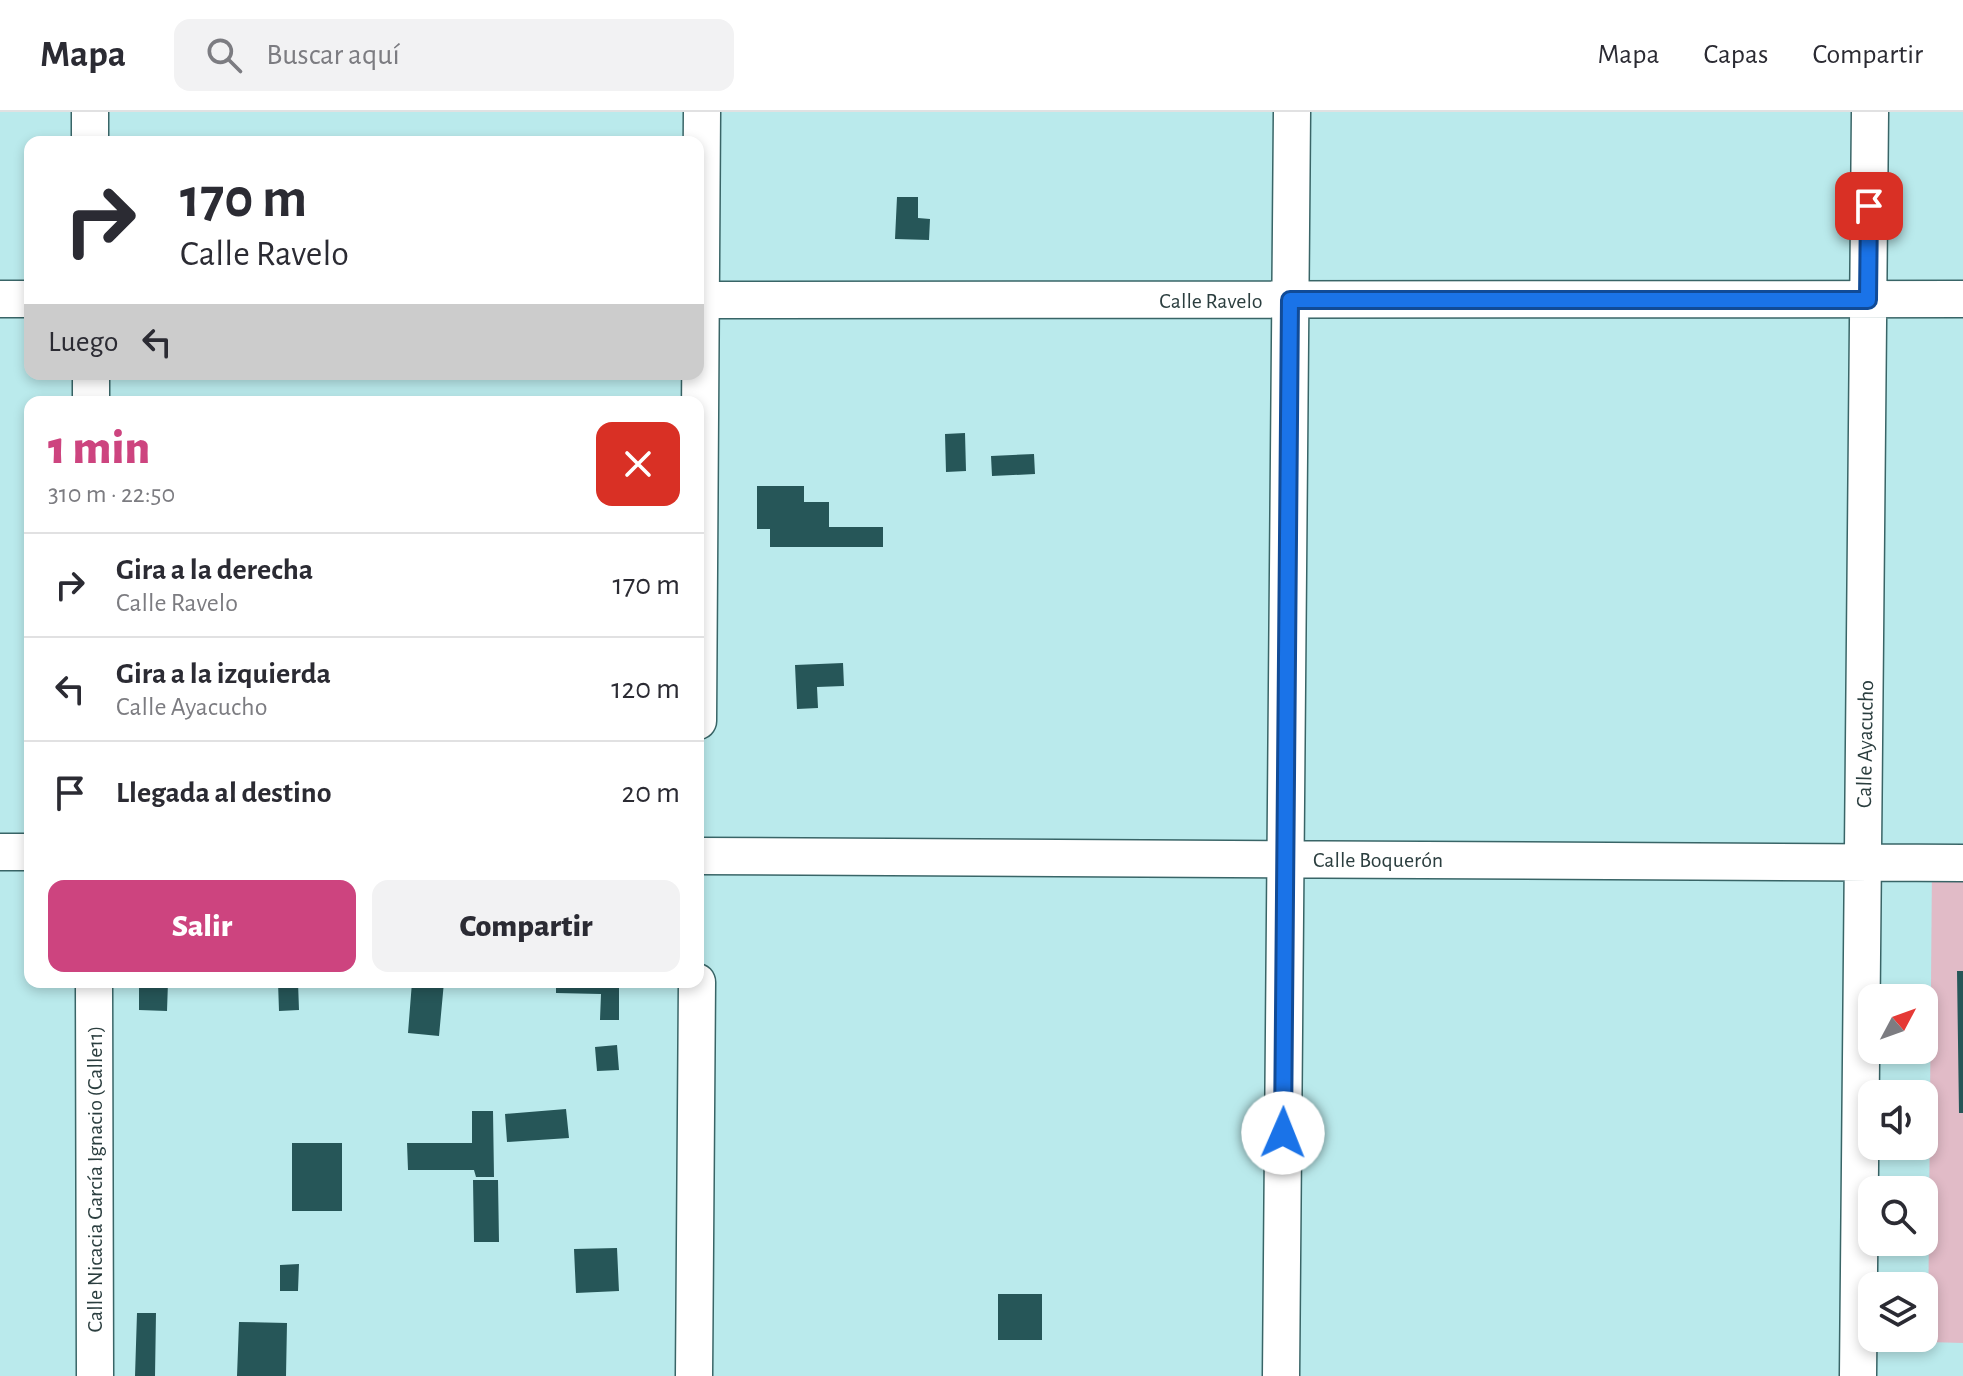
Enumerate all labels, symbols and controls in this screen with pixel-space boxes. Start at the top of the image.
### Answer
search box [174,19,734,91]
icon: search [202,33,246,77]
text: Mapa [40,36,126,74]
text: Buscar aquí [266,40,400,70]
text: Mapa [1597,41,1659,69]
text: Capas [1703,41,1768,69]
text: Compartir [1812,41,1923,69]
icon: right [48,168,152,272]
text: 170 m [180,171,307,227]
pin [1835,172,1903,240]
icon: arrive [1847,184,1891,228]
text: Calle Ravelo [180,236,349,272]
street label: Calle Ravelo [1159,290,1263,312]
icon: left [135,320,179,364]
text: Luego [48,327,119,357]
button: close [596,422,680,506]
text: 1 min [48,425,150,473]
text: 310 m · 22:50 [48,481,175,507]
text: Gira a la derecha [116,555,313,585]
icon: right [48,563,92,607]
text: 170 m [612,570,680,600]
text: Calle Ravelo [116,590,238,616]
text: Gira a la izquierda [116,659,331,689]
icon: left [48,667,92,711]
text: 120 m [611,674,680,704]
street label: Calle Ayacucho [1853,680,1877,808]
text: Calle Ayacucho [116,694,267,720]
icon: arrive [48,771,92,815]
text: Llegada al destino [116,778,332,808]
text: 20 m [622,778,680,808]
street label: Calle Boquerón [1313,849,1443,871]
button: Salir [48,880,356,972]
button: Compartir [372,880,680,972]
north arrow [1858,984,1938,1064]
map controls [1858,984,1938,1352]
street label: Calle Nicacia García Ignacio (Calle11) [84,1026,106,1332]
button: sound [1858,1080,1938,1160]
position arrow [1241,1091,1325,1175]
button: search [1858,1176,1938,1256]
button: layers [1858,1272,1938,1352]

